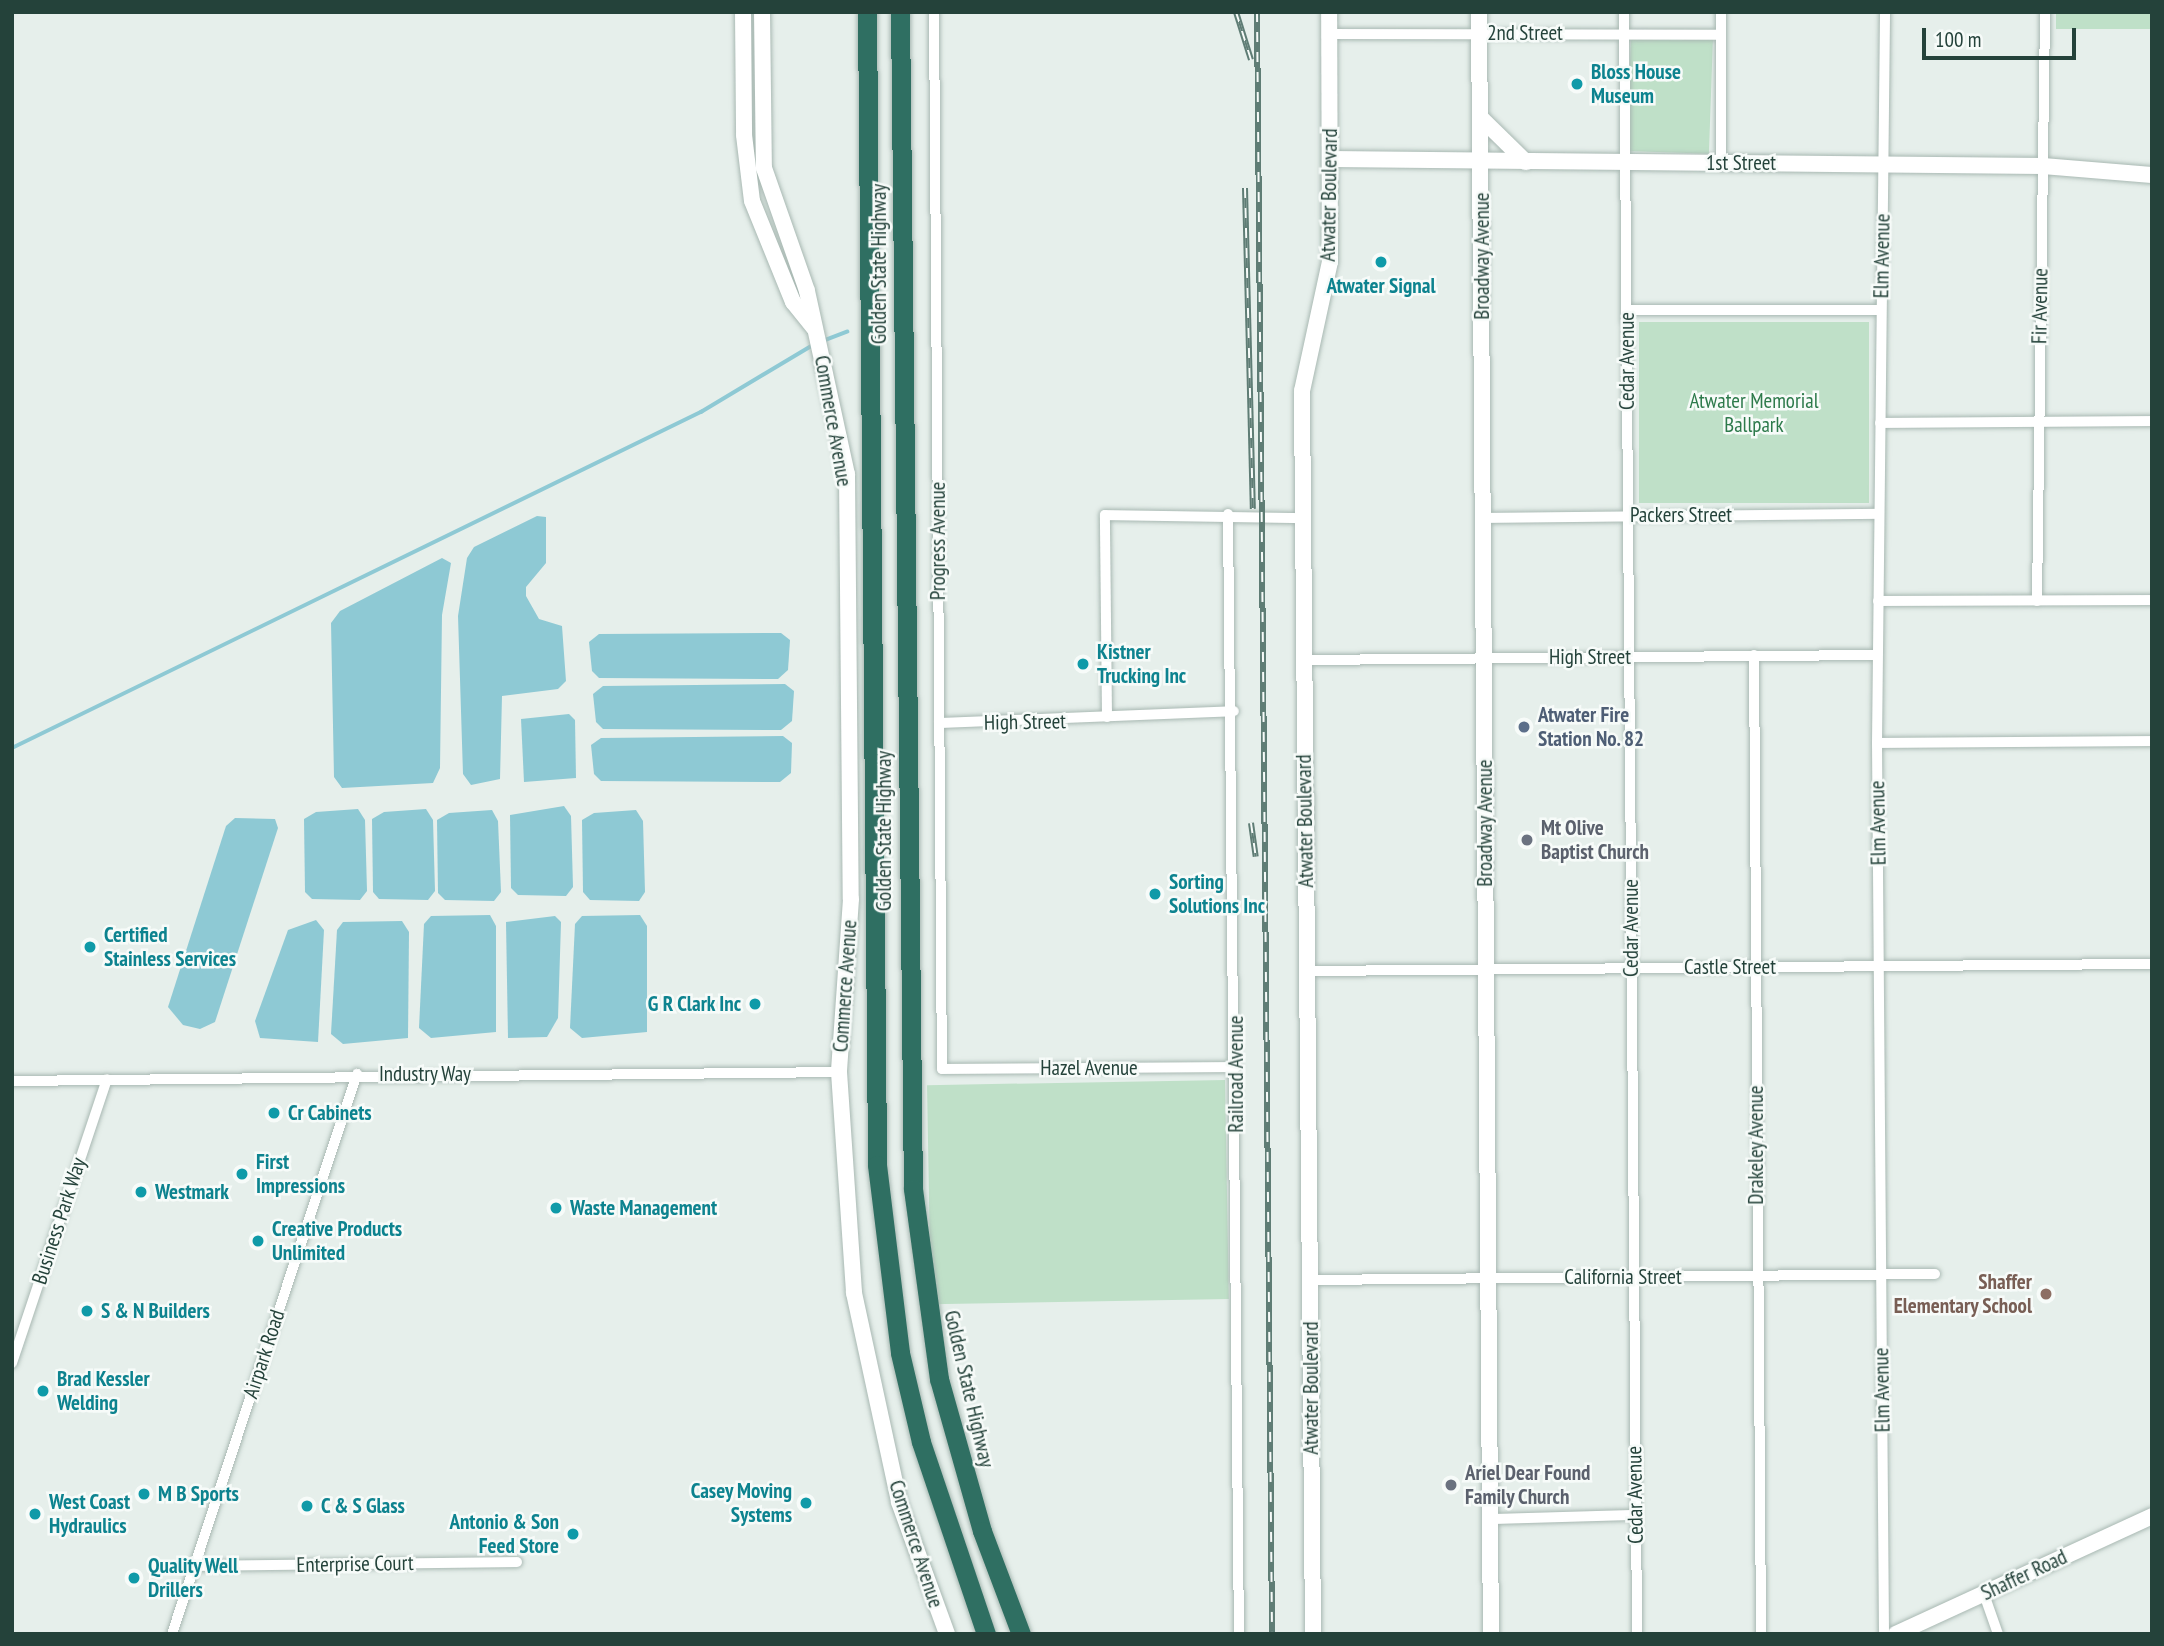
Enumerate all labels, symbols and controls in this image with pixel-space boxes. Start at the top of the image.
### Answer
scale bar [1926,14,2080,58]
street label: 2nd Street [1487,20,1563,46]
text: 100 m [1935,26,1981,53]
place label: Bloss House Museum [1591,59,1681,109]
marker: Bloss House Museum [1569,76,1585,92]
street label: Atwater Boulevard [1315,128,1343,262]
street label: 1st Street [1706,150,1776,176]
street label: Golden State Highway [866,184,892,344]
street label: Broadway Avenue [1469,192,1495,320]
street label: Elm Avenue [1869,213,1895,299]
marker: Atwater Signal [1373,254,1389,270]
street label: Fir Avenue [2027,268,2053,344]
place label: Atwater Signal [1326,273,1436,299]
street label: Cedar Avenue [1614,312,1640,410]
street label: Commerce Avenue [809,353,857,489]
park label: Atwater Memorial Ballpark [1689,388,1819,438]
street label: Progress Avenue [925,482,951,600]
street label: Packers Street [1630,502,1732,528]
place label: Kistner Trucking Inc [1097,639,1186,689]
street label: High Street [1549,644,1631,670]
marker: Kistner Trucking Inc [1075,656,1091,672]
place label: Atwater Fire Station No. 82 [1538,702,1645,752]
street label: High Street [984,709,1066,735]
marker: Atwater Fire Station No. 82 [1516,719,1532,735]
street label: Golden State Highway [871,751,897,911]
street label: Atwater Boulevard [1291,754,1319,888]
street label: Broadway Avenue [1472,759,1498,887]
street label: Elm Avenue [1865,780,1891,866]
place label: Mt Olive Baptist Church [1541,815,1649,865]
marker: Mt Olive Baptist Church [1519,832,1535,848]
place label: Sorting Solutions Inc [1169,869,1265,919]
street label: Cedar Avenue [1618,879,1644,977]
marker: Sorting Solutions Inc [1147,886,1163,902]
street label: Commerce Avenue [828,919,862,1053]
place label: Certified Stainless Services [104,922,236,972]
marker: Certified Stainless Services [82,939,98,955]
street label: Castle Street [1684,954,1776,980]
place label: G R Clark Inc [647,991,741,1017]
marker: G R Clark Inc [747,996,763,1012]
street label: Railroad Avenue [1223,1015,1249,1133]
street label: Hazel Avenue [1040,1055,1138,1081]
street label: Industry Way [379,1061,471,1087]
street label: Drakeley Avenue [1743,1085,1769,1205]
place label: Cr Cabinets [288,1100,372,1126]
marker: Cr Cabinets [266,1105,282,1121]
place label: First Impressions [256,1149,345,1199]
street label: Business Park Way [27,1154,91,1288]
marker: First Impressions [234,1166,250,1182]
place label: Westmark [155,1179,229,1205]
marker: Westmark [133,1184,149,1200]
place label: Waste Management [570,1195,717,1221]
marker: Waste Management [548,1200,564,1216]
place label: Creative Products Unlimited [272,1216,402,1266]
marker: Creative Products Unlimited [250,1233,266,1249]
street label: California Street [1564,1264,1682,1290]
place label: Shaffer Elementary School [1893,1269,2032,1319]
marker: Shaffer Elementary School [2038,1286,2054,1302]
place label: S & N Builders [101,1298,210,1324]
marker: S & N Builders [79,1303,95,1319]
street label: Airpark Road [238,1306,290,1402]
street label: Golden State Highway [939,1308,999,1470]
street label: Atwater Boulevard [1298,1321,1324,1455]
street label: Elm Avenue [1869,1347,1895,1433]
place label: Brad Kessler Welding [57,1366,150,1416]
marker: Brad Kessler Welding [35,1383,51,1399]
street label: Cedar Avenue [1622,1446,1648,1544]
place label: Ariel Dear Found Family Church [1465,1460,1590,1510]
street label: Commerce Avenue [883,1477,949,1611]
marker: Ariel Dear Found Family Church [1443,1477,1459,1493]
place label: Casey Moving Systems [690,1478,792,1528]
place label: M B Sports [158,1481,239,1507]
marker: M B Sports [136,1486,152,1502]
place label: West Coast Hydraulics [49,1489,130,1539]
place label: C & S Glass [321,1493,406,1519]
marker: Casey Moving Systems [798,1495,814,1511]
marker: C & S Glass [299,1498,315,1514]
marker: West Coast Hydraulics [27,1506,43,1522]
place label: Antonio & Son Feed Store [449,1509,559,1559]
marker: Antonio & Son Feed Store [565,1526,581,1542]
street label: Shaffer Road [1977,1544,2071,1606]
street label: Enterprise Court [296,1550,414,1578]
place label: Quality Well Drillers [148,1553,239,1603]
marker: Quality Well Drillers [126,1570,142,1586]

